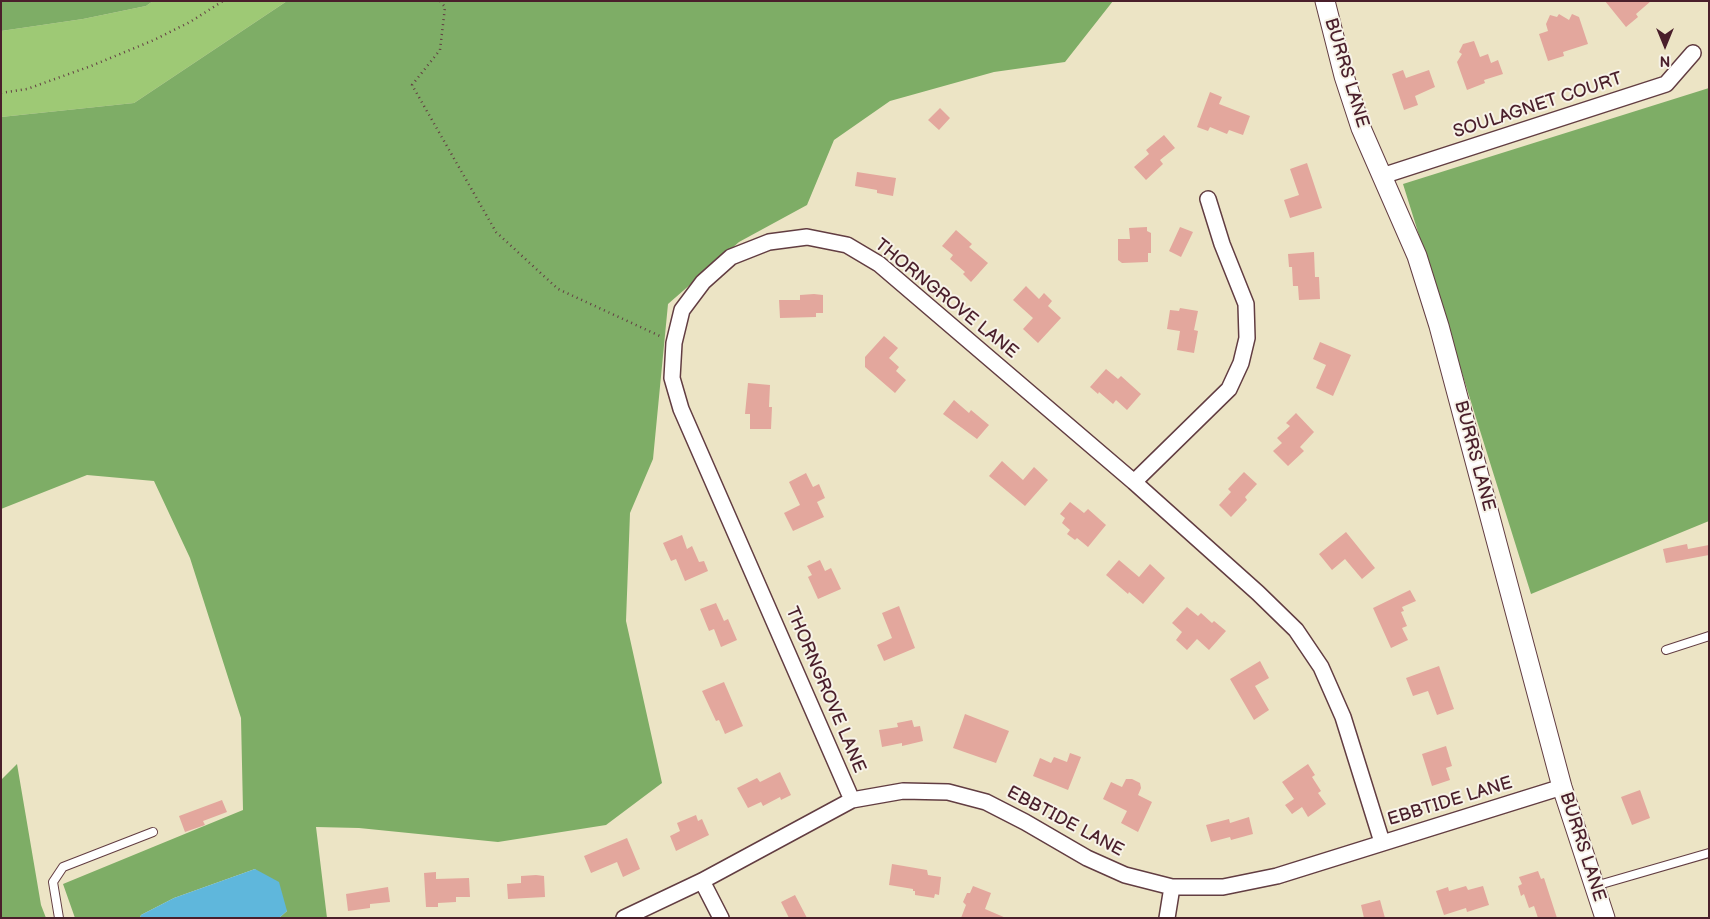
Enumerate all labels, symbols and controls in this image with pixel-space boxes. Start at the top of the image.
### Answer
street label: BURRS LANE [1319,16,1373,130]
north arrow [1640,20,1690,70]
text: N [1660,52,1670,69]
street label: SOULAGNET COURT [1451,68,1625,144]
street label: THORNGROVE LANE [870,235,1022,363]
street label: BURRS LANE [1449,398,1499,514]
street label: THORNGROVE LANE [780,604,870,776]
street label: EBBTIDE LANE [1385,773,1515,831]
street label: EBBTIDE LANE [1003,782,1127,862]
street label: BURRS LANE [1554,790,1610,904]

